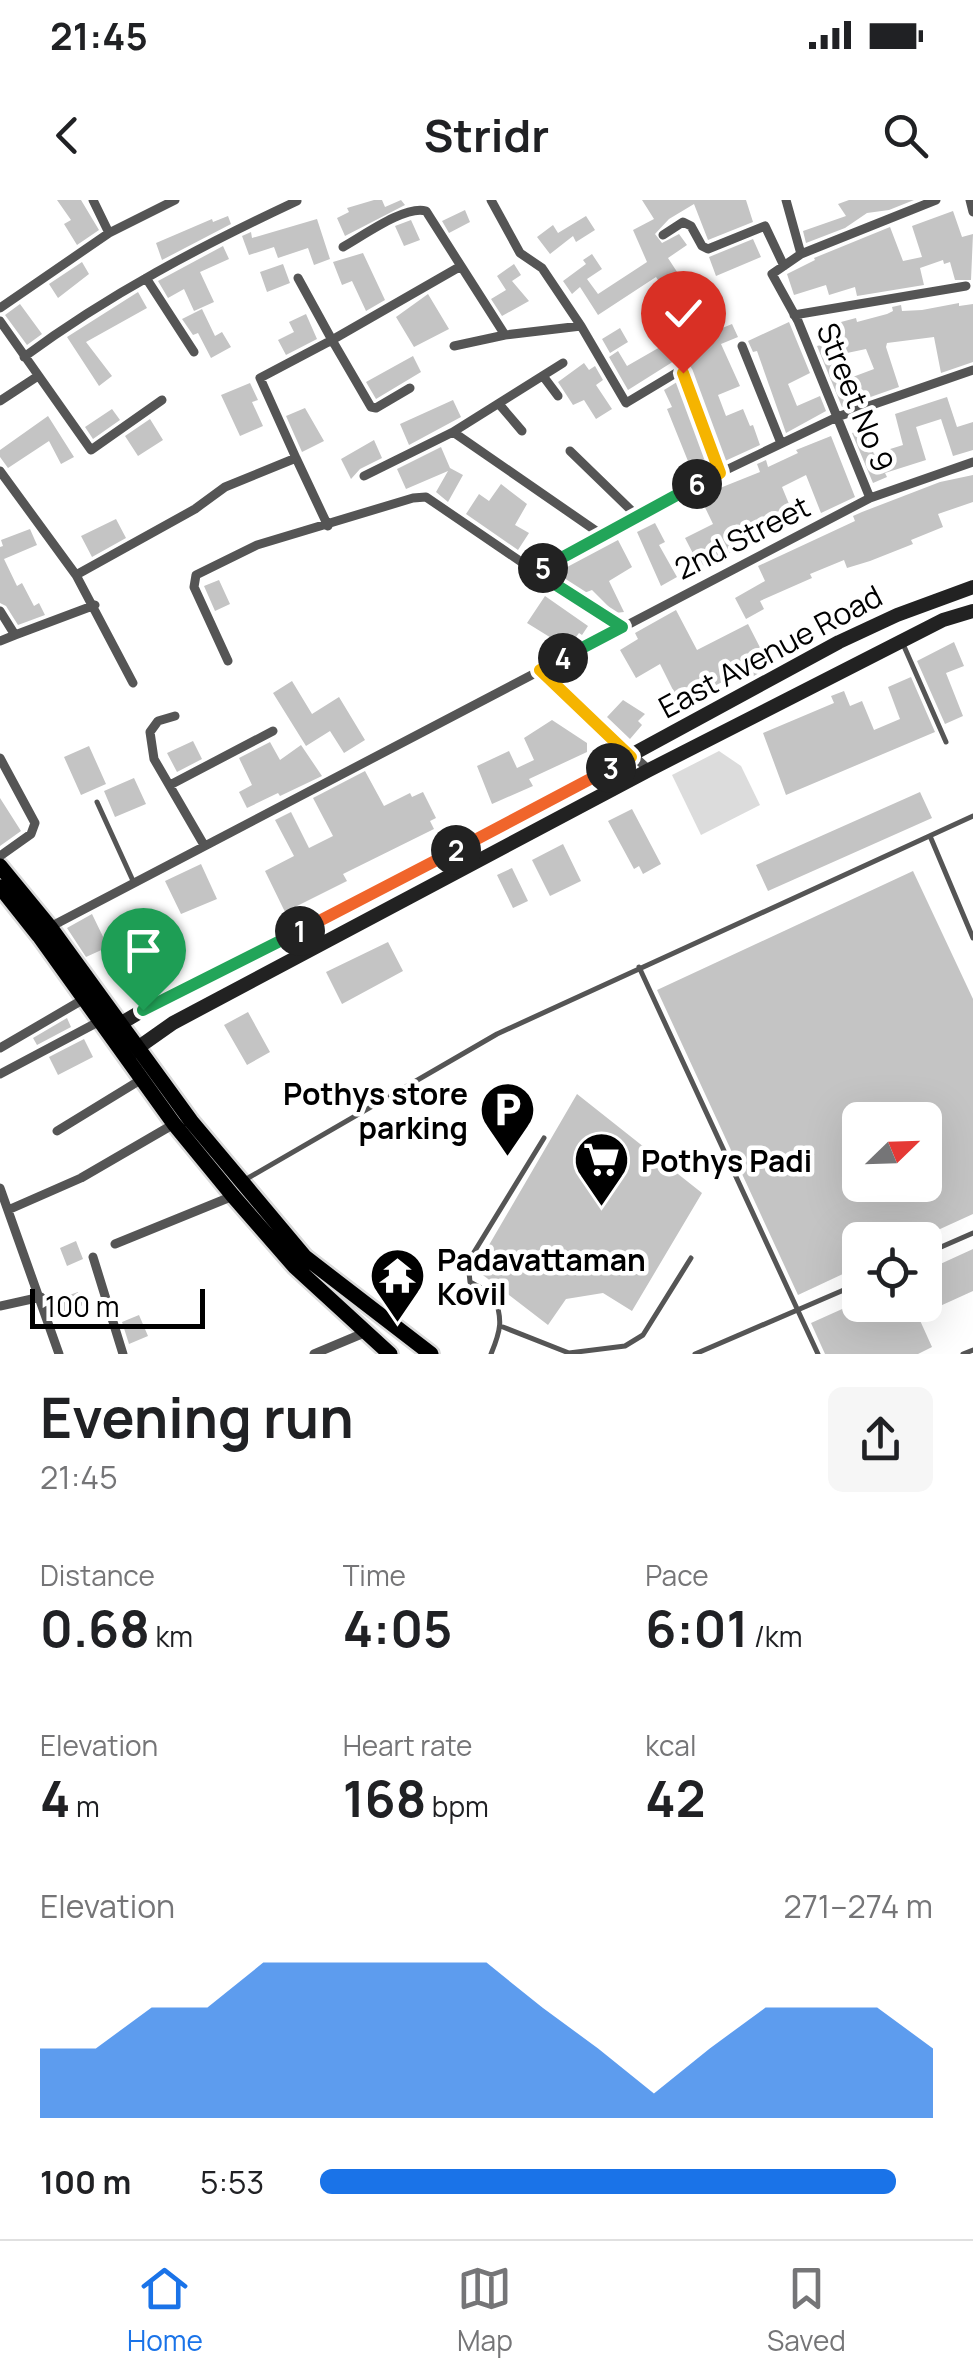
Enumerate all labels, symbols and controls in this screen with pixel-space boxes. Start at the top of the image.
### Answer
text: 21:45 [50,9,148,61]
text: Stridr [424,104,549,166]
icon: back [40,108,95,163]
icon: search [878,108,933,163]
pin [641,271,726,374]
icon: check [656,286,711,341]
street label: Street No 9 [808,317,904,477]
pin: 6 [672,459,722,509]
text: 6 [688,465,706,503]
street label: 2nd Street [667,485,817,589]
pin: 5 [518,543,568,593]
text: 5 [535,549,551,587]
street label: East Avenue Road [651,575,889,727]
pin: 4 [538,633,588,683]
text: 4 [554,639,572,677]
pin: 3 [586,743,636,793]
text: 3 [603,749,619,787]
pin: 2 [431,825,481,875]
text: 2 [448,831,464,869]
pin: 1 [275,906,325,956]
pin [101,908,186,1011]
text: 1 [294,912,306,950]
icon: arrive [116,923,171,978]
place label: Pothys store parking [283,1073,468,1148]
parking icon: Pothys store parking [477,1080,537,1159]
north arrow [842,1102,942,1202]
map controls [842,1102,942,1322]
supermarket icon: Pothys Padi [572,1130,632,1209]
place label: Pothys Padi [641,1140,812,1181]
button: locate [842,1222,942,1322]
place label: Padavattaman Kovil [437,1239,646,1314]
temple icon: Padavattaman Kovil [368,1246,428,1325]
scale bar [30,1284,205,1328]
text: 100 m [45,1287,119,1325]
text: Evening run [40,1379,354,1455]
button: share [828,1387,933,1492]
text: 21:45 [40,1455,118,1499]
text: Distance [40,1556,155,1594]
text: Time [343,1556,406,1594]
text: Pace [645,1556,709,1594]
text: 0.68 [40,1594,150,1662]
text: 4:05 [343,1594,452,1662]
text: 6:01 [645,1594,748,1662]
text: km [150,1617,193,1655]
text: /km [748,1617,802,1655]
text: Elevation [40,1726,158,1764]
text: Heart rate [343,1726,472,1764]
text: kcal [645,1726,696,1764]
text: 4 [40,1764,70,1832]
text: 168 [343,1764,426,1832]
text: 42 [645,1764,706,1832]
text: m [70,1787,100,1825]
text: bpm [426,1787,489,1825]
text: Elevation [40,1884,175,1928]
text: 271–274 m [784,1884,933,1928]
text: 100 m [40,2160,131,2204]
text: 5:53 [200,2160,264,2204]
tab: Home [127,2261,203,2359]
tab: Map [457,2261,513,2359]
tab: Saved [767,2261,846,2359]

